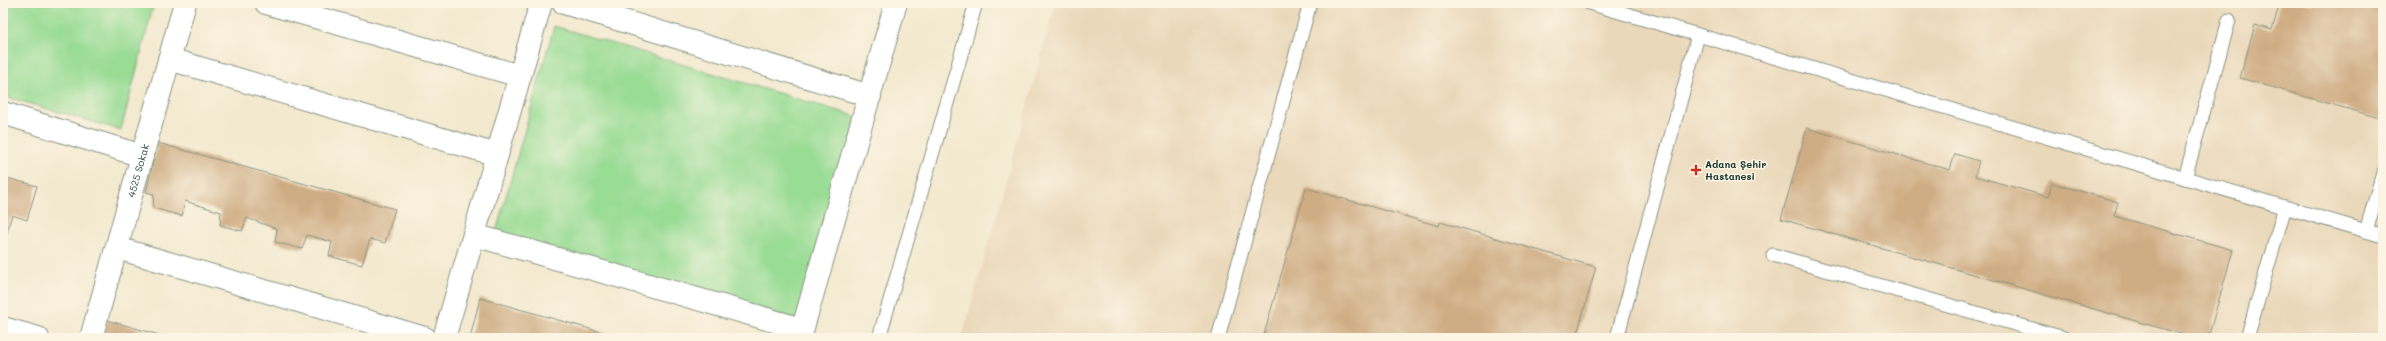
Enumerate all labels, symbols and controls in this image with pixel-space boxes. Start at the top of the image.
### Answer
street label: 4525 Sokak [124,142,152,199]
place label: Adana Şehir Hastanesi [1705,157,1767,183]
marker: Adana Şehir Hastanesi [1690,164,1702,176]

